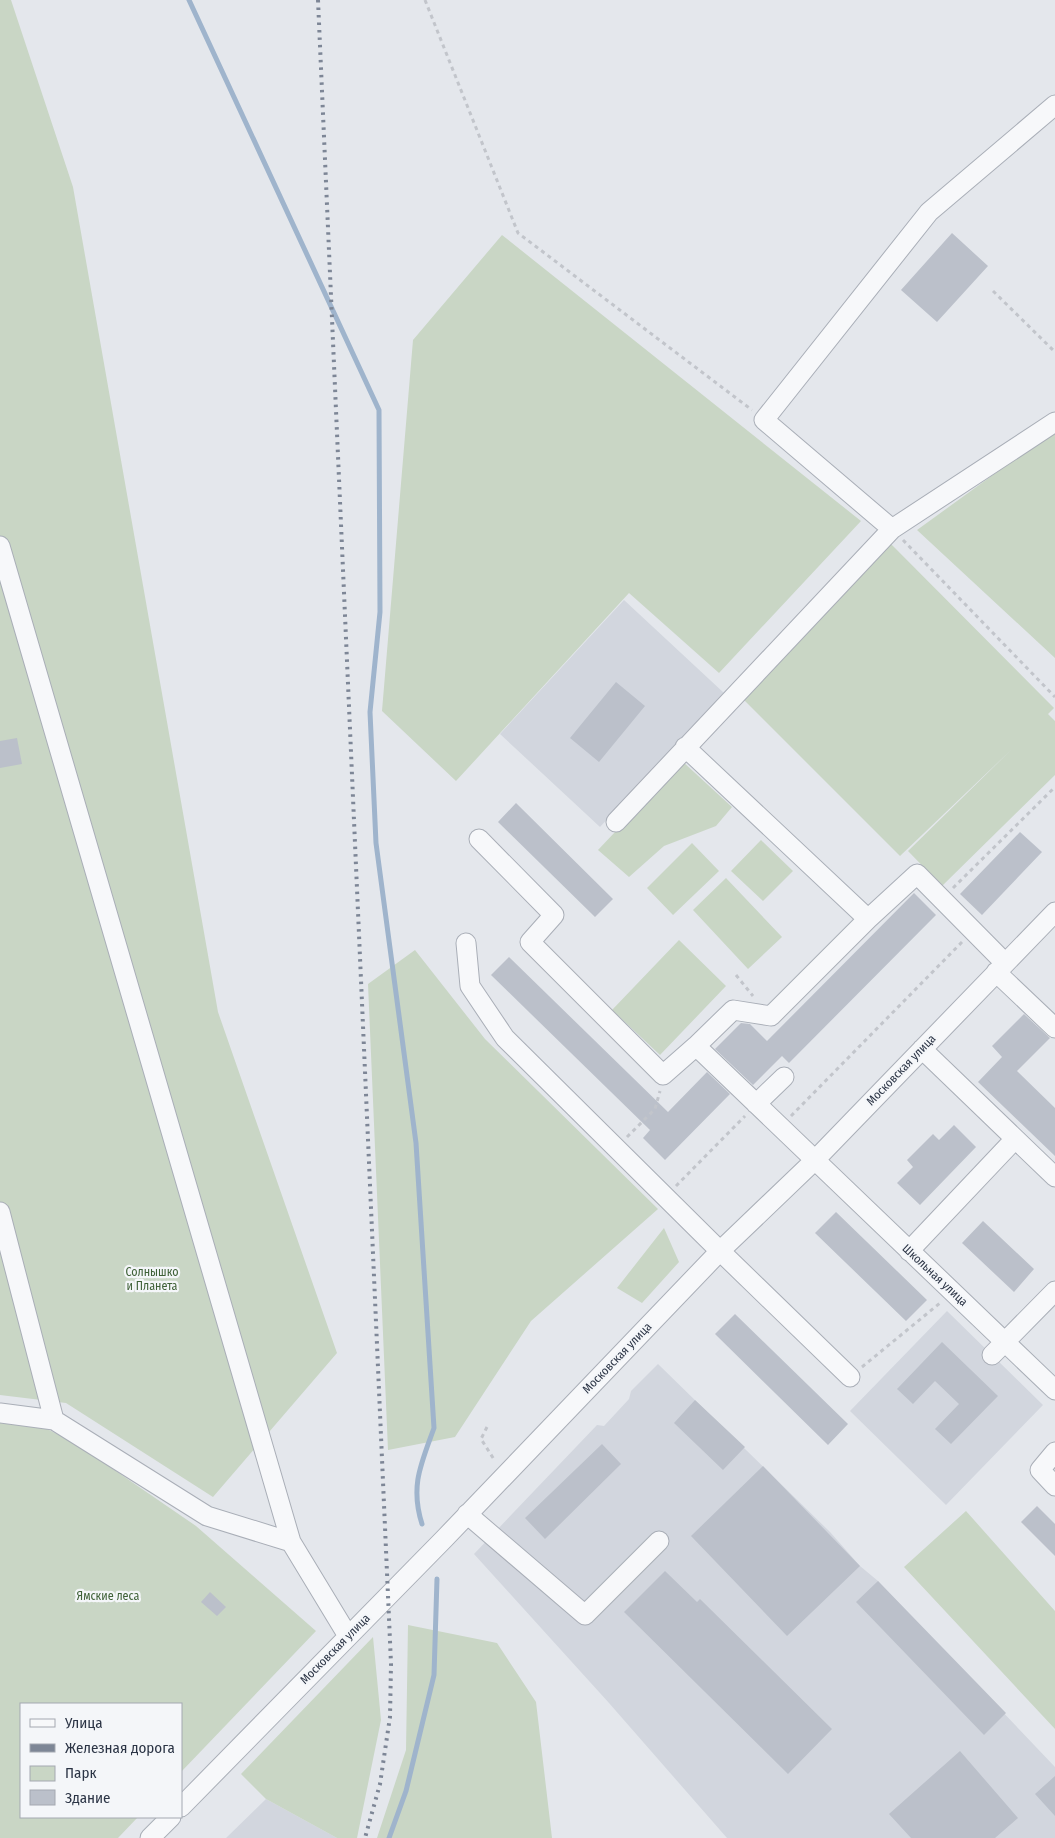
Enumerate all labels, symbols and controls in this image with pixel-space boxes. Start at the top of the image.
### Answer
street label: Московская улица [864,1032,938,1108]
street label: Школьная улица [899,1241,971,1309]
park label: Солнышко и Планета [125,1265,179,1293]
street label: Московская улица [580,1320,654,1396]
park label: Ямские леса [77,1589,140,1603]
street label: Московская улица [297,1611,373,1687]
legend [20,1703,182,1818]
text: Улица [64,1714,103,1732]
text: Железная дорога [65,1739,175,1757]
text: Парк [65,1764,96,1782]
text: Здание [65,1789,111,1807]

